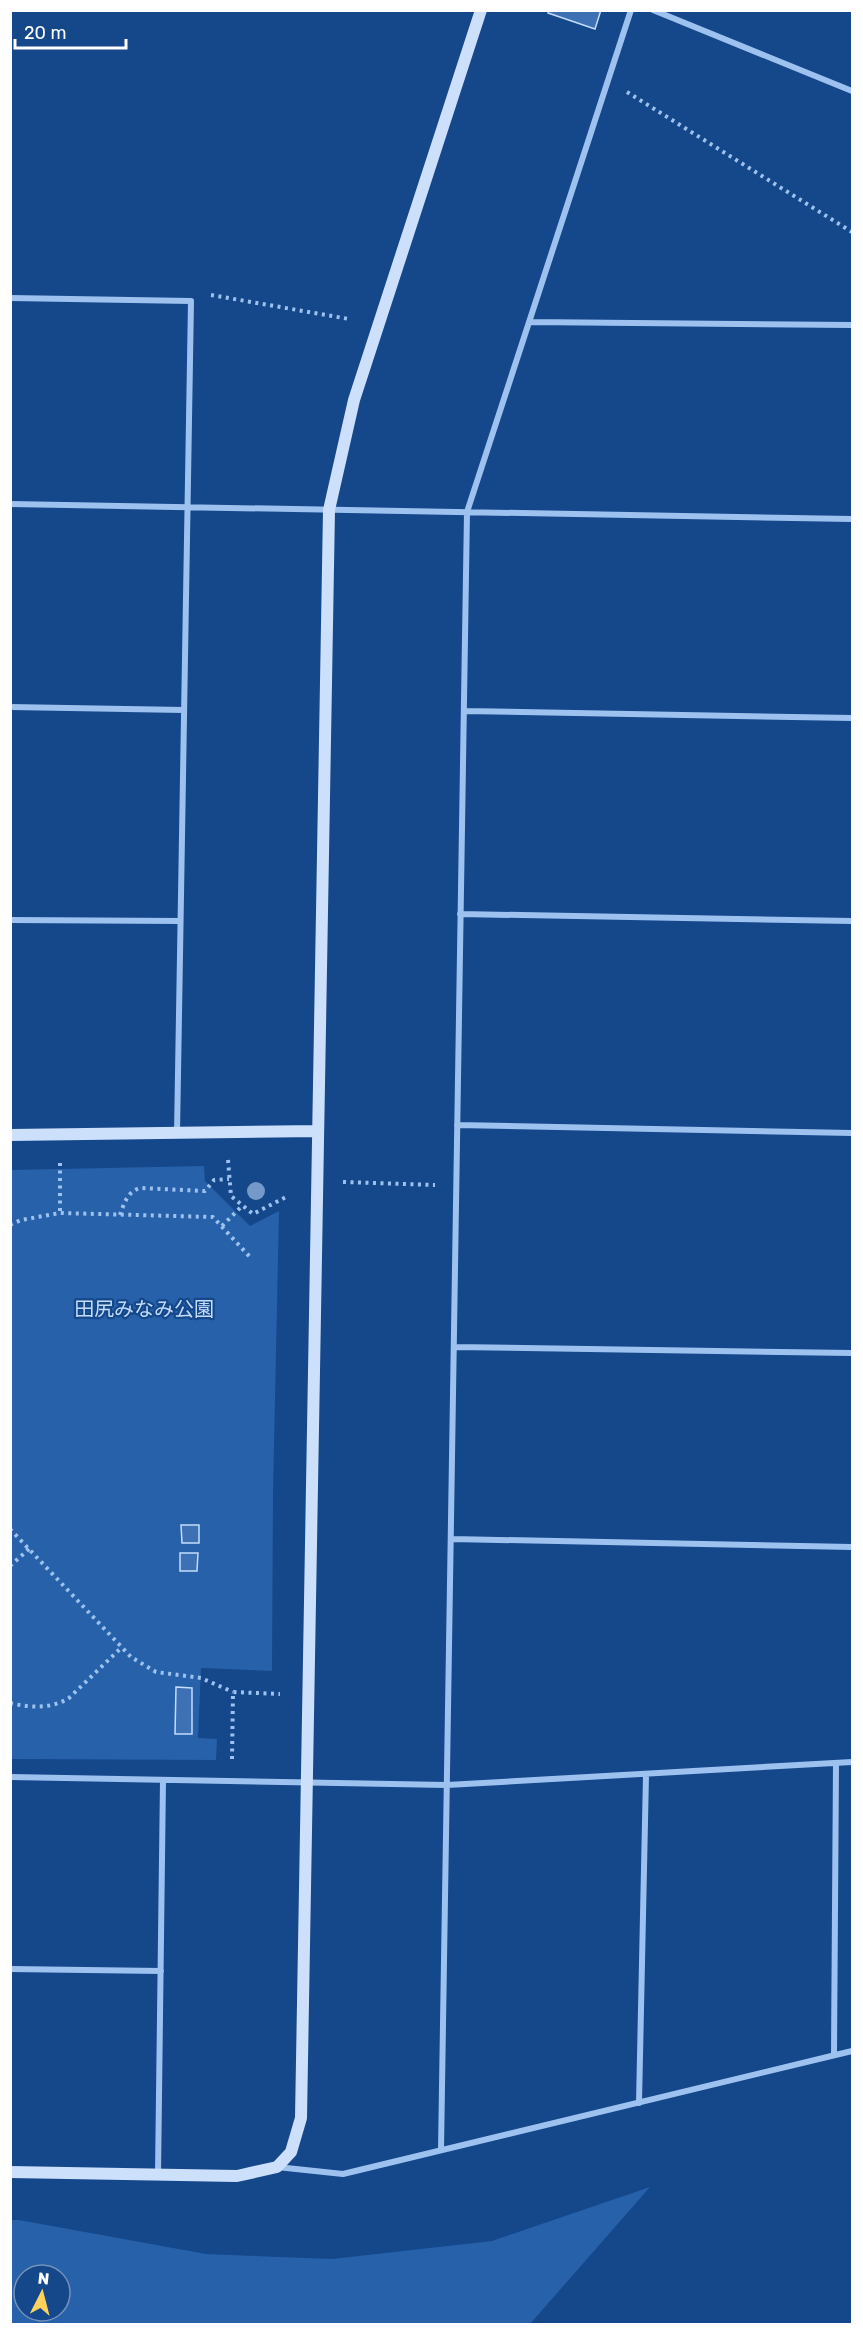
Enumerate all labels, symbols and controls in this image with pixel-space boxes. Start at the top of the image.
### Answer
scale bar [15,12,126,50]
text: 20 m [24,22,66,44]
park label: 田尻みなみ公園 [74,1297,214,1321]
north arrow [12,2263,72,2323]
text: N [37,2269,50,2289]

